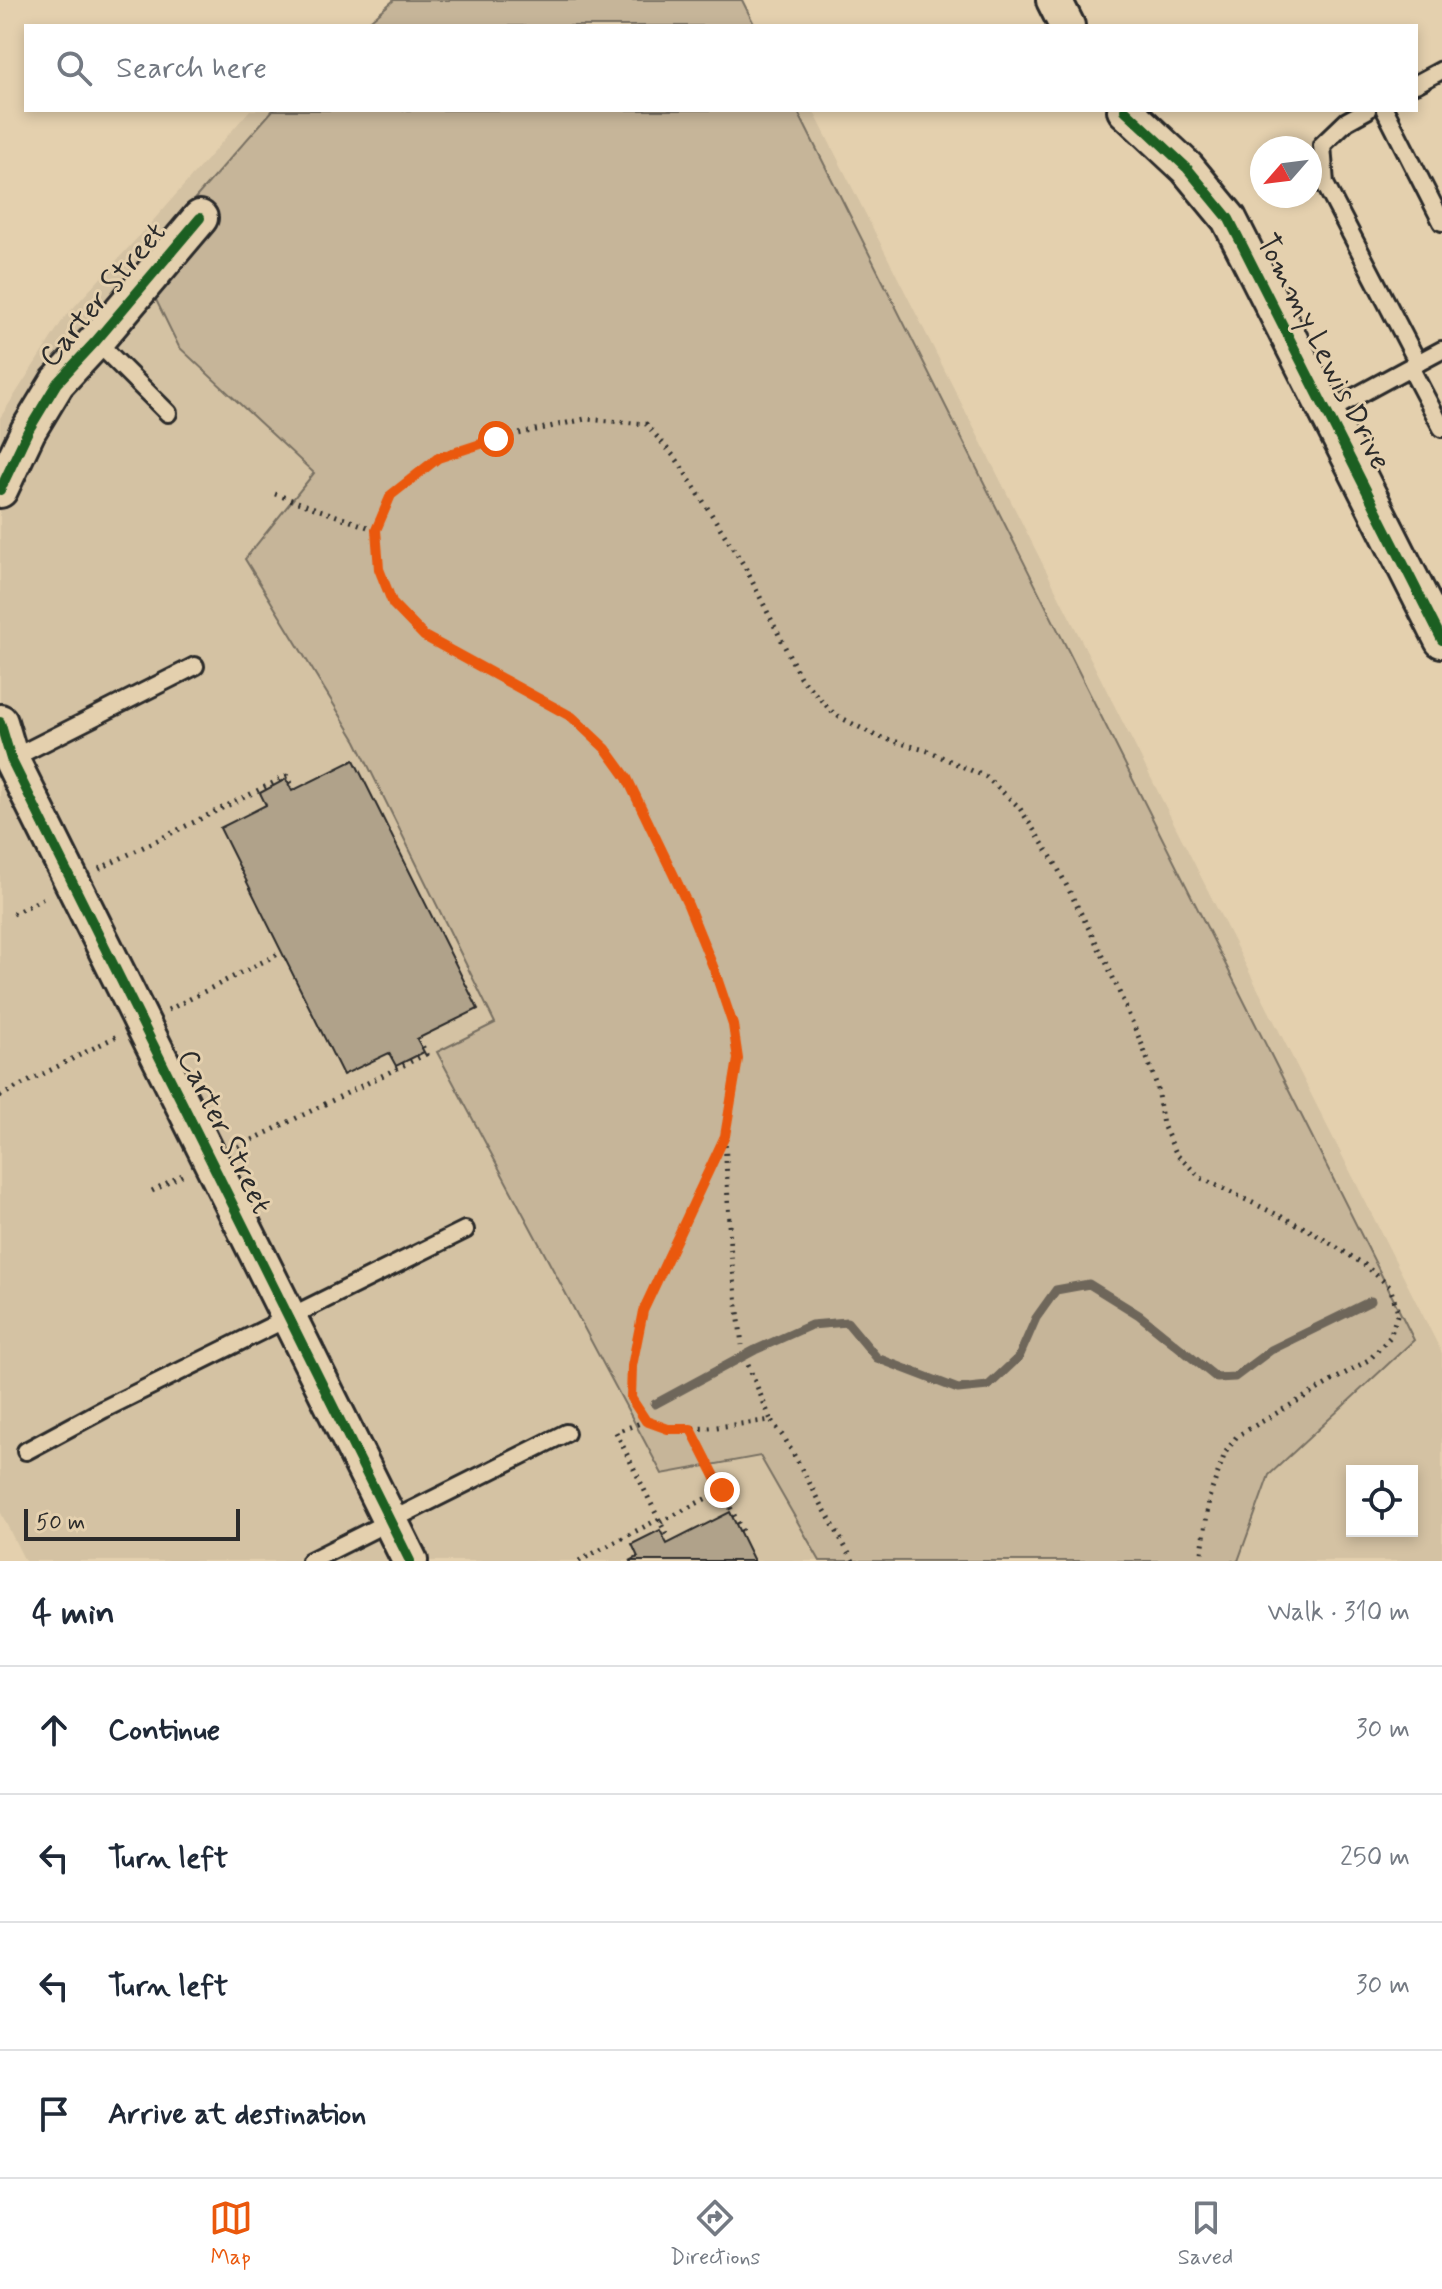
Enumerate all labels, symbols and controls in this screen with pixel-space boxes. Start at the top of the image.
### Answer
search box [24,24,1418,112]
icon: search [52,46,96,90]
text: Search here [116,49,267,88]
north arrow [1250,136,1322,208]
street label: Carter Street [31,214,175,376]
street label: Tommy Lewis Drive [1247,227,1399,477]
route start [478,421,514,457]
street label: Carter Street [167,1043,281,1221]
map controls [1346,1465,1418,1537]
button: locate [1346,1465,1418,1537]
route end [704,1472,740,1508]
scale bar [24,1505,240,1541]
text: 50 m [36,1509,85,1537]
text: 4 min [32,1591,115,1636]
text: Walk · 310 m [1268,1596,1410,1630]
icon: ahead [32,1708,76,1752]
text: Continue [108,1711,220,1750]
text: 30 m [1356,1713,1410,1747]
icon: left [32,1836,76,1880]
text: Turn left [108,1839,228,1878]
text: 250 m [1340,1841,1410,1875]
icon: left [32,1964,76,2008]
text: Turn left [108,1967,228,2006]
text: 30 m [1356,1969,1410,2003]
icon: arrive [32,2092,76,2136]
text: Arrive at destination [108,2095,366,2134]
tab: Map [209,2196,253,2272]
tab: Directions [670,2196,760,2272]
tab: Saved [1178,2196,1233,2272]

